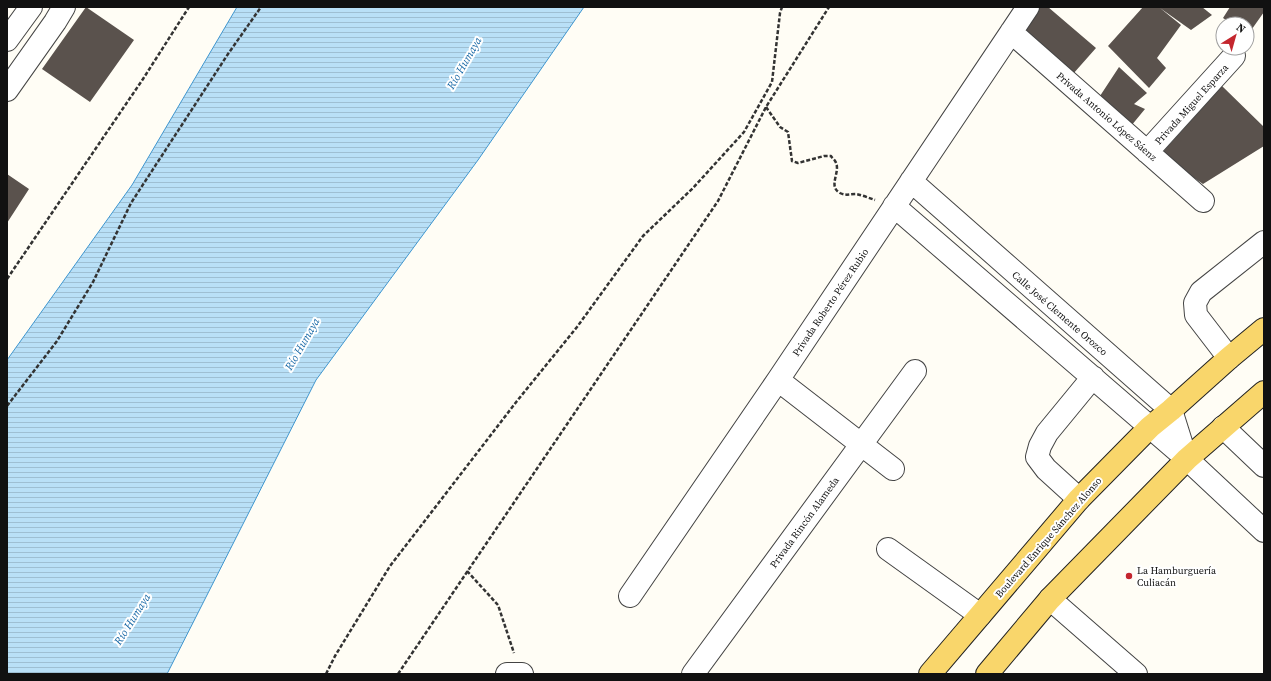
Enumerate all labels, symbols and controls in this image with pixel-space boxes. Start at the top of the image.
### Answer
north arrow [1215,16,1255,56]
text: N [1233,20,1248,37]
water label: Río Humaya [443,34,486,93]
street label: Privada Miguel Esparza [1152,61,1232,147]
street label: Privada Antonio López Sáenz [1054,69,1160,164]
street label: Privada Roberto Pérez Rubio [789,245,872,359]
street label: Calle José Clemente Orozco [1009,268,1111,359]
water label: Río Humaya [281,315,324,374]
street label: Privada Rincón Alameda [767,473,842,570]
street label: Boulevard Enrique Sánchez Alonso [992,474,1105,600]
place label: La Hamburguería Culiacán [1137,564,1217,589]
marker: La Hamburguería Culiacán [1124,571,1134,581]
water label: Río Humaya [110,590,154,649]

